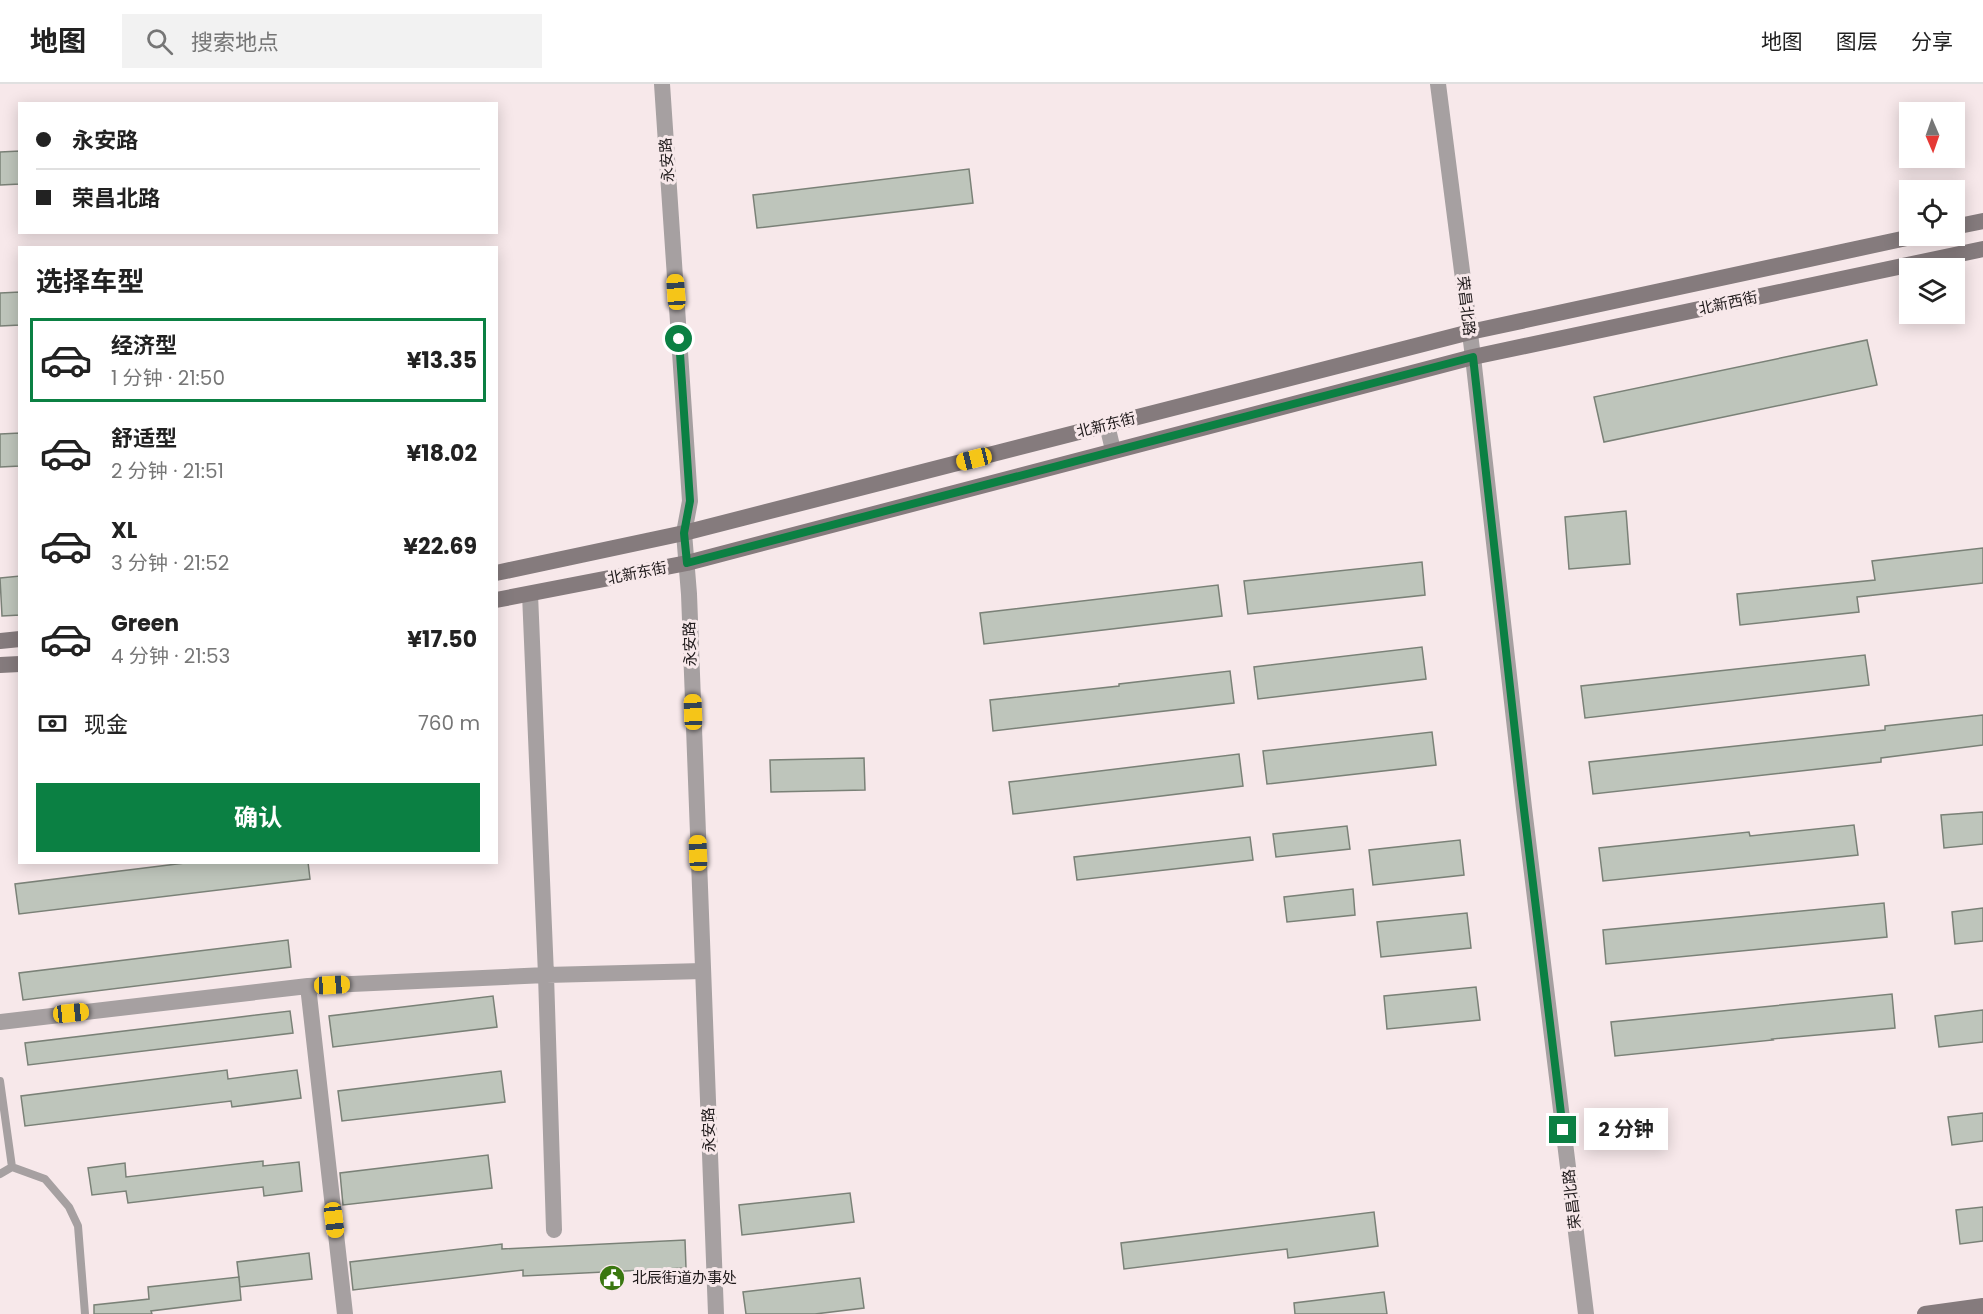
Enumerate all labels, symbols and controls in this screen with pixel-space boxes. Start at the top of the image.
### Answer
search box [122,14,542,68]
text: 地图 [30,22,86,61]
icon: search [143,25,176,58]
text: 搜索地点 [191,27,279,58]
text: 地图 [1761,27,1803,56]
text: 图层 [1836,27,1878,56]
text: 分享 [1911,27,1953,56]
north arrow [1899,102,1965,168]
map controls [1899,102,1965,324]
text: 永安路 [72,125,138,156]
street label: 永安路 [654,137,679,183]
button: locate [1899,180,1965,246]
text: 荣昌北路 [72,183,160,214]
button: layers [1899,258,1965,324]
text: 选择车型 [36,263,144,300]
car [666,273,686,311]
street label: 荣昌北路 [1452,275,1481,337]
street label: 北新西街 [1696,286,1759,319]
route start [665,325,692,352]
text: 经济型 [111,330,177,361]
icon: car [39,333,93,387]
text: ¥13.35 [407,345,477,376]
text: 1 分钟 · 21:50 [111,364,225,392]
street label: 北新东街 [1074,407,1138,442]
text: 舒适型 [111,423,177,454]
icon: car [39,426,93,480]
text: ¥18.02 [407,438,477,469]
car [954,446,994,472]
text: 2 分钟 · 21:51 [111,457,224,485]
text: XL [111,515,137,546]
icon: car [39,519,93,573]
text: ¥22.69 [403,531,477,562]
text: 3 分钟 · 21:52 [111,549,229,577]
street label: 北新东街 [605,556,668,589]
text: Green [111,608,179,639]
icon: car [39,612,93,666]
street label: 永安路 [678,621,701,667]
text: ¥17.50 [407,624,477,655]
text: 4 分钟 · 21:53 [111,642,230,670]
car [683,694,703,730]
icon: cash [36,707,69,740]
text: 现金 [84,709,128,740]
text: 760 m [418,709,480,737]
button: 确认 [36,783,480,852]
car [688,835,708,871]
car [314,975,350,995]
car [52,1002,90,1024]
street label: 永安路 [697,1107,720,1153]
callout: 2 分钟 [1584,1109,1668,1151]
text: 2 分钟 [1598,1115,1654,1143]
route end [1549,1116,1576,1143]
street label: 荣昌北路 [1557,1168,1586,1230]
car [323,1201,345,1239]
public building icon: 北辰街道办事处 [597,1263,627,1293]
place label: 北辰街道办事处 [632,1267,737,1288]

